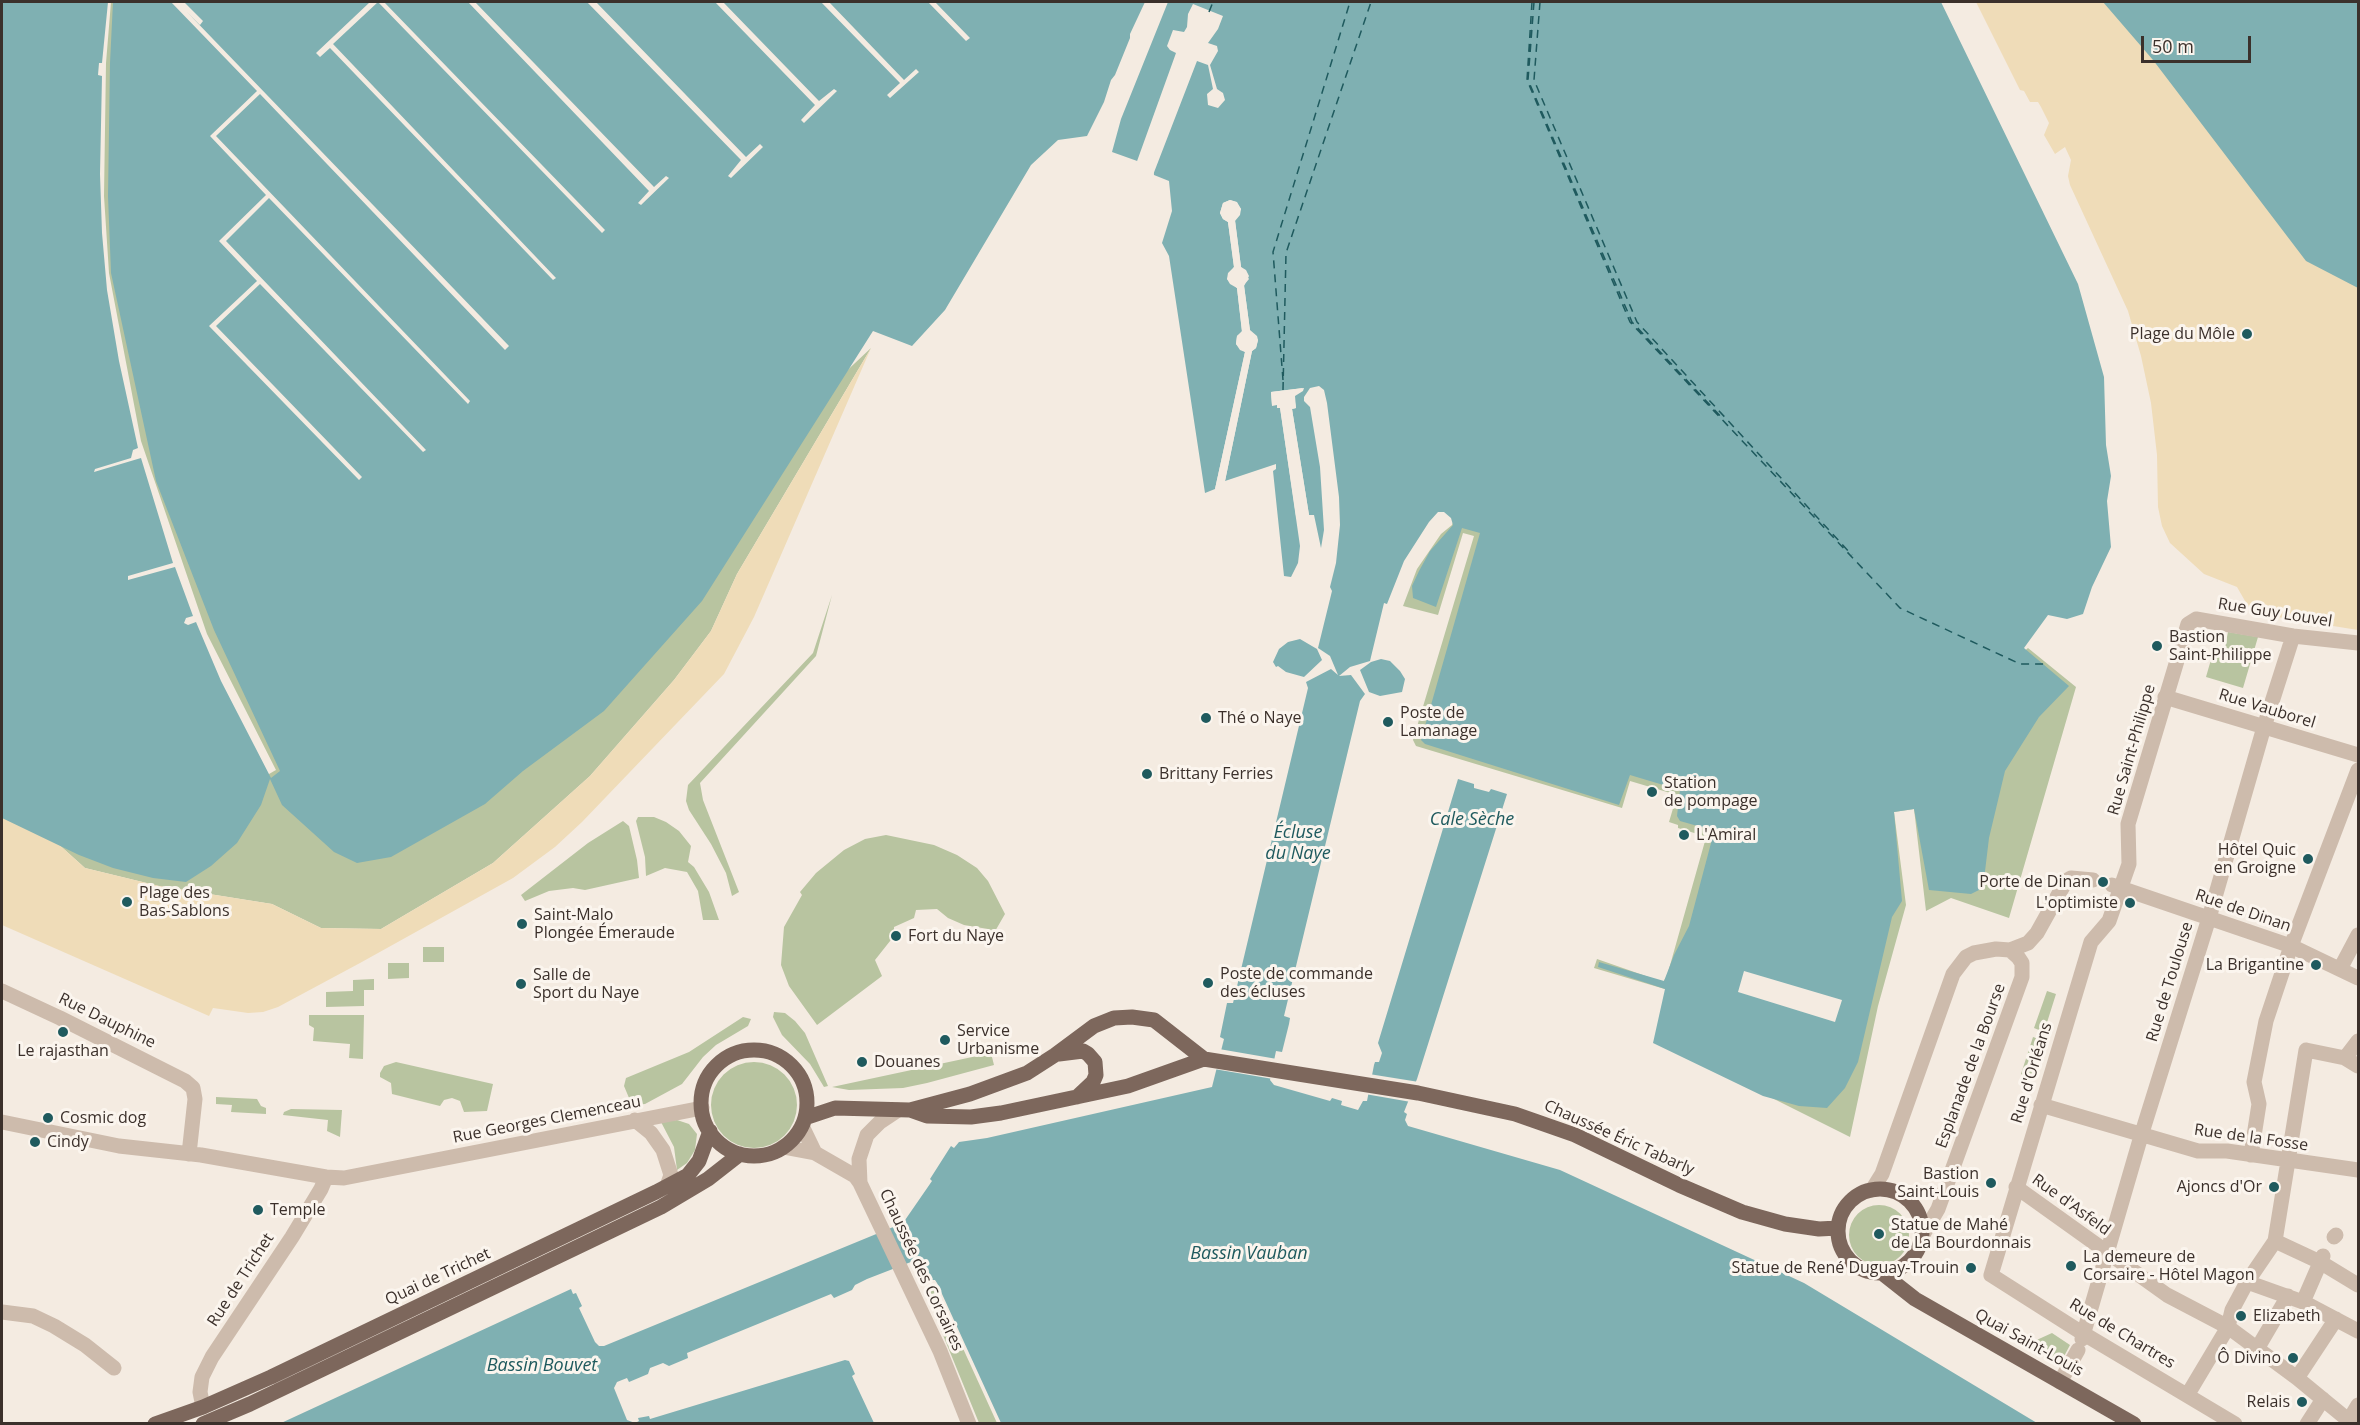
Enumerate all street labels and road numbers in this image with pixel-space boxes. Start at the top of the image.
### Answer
street label: Rue Guy Louvel [2217,595,2333,631]
street label: Rue Saint-Philippe [2104,682,2160,818]
street label: Rue Vauborel [2216,685,2318,733]
street label: Rue de Dinan [2193,886,2293,936]
street label: Rue de Toulouse [2143,920,2197,1044]
street label: Esplanade de la Bourse [1932,981,2010,1151]
street label: Rue Dauphine [55,989,159,1053]
street label: Rue d'Orléans [2008,1020,2056,1126]
street label: Rue Georges Clemenceau [451,1092,643,1148]
street label: Chaussée Éric Tabarly [1541,1096,1697,1180]
street label: Rue de la Fosse [2193,1120,2309,1156]
street label: Rue d'Asfeld [2028,1170,2114,1240]
street label: Chaussée des Corsaires [875,1186,967,1354]
street label: Rue de Trichet [204,1230,278,1330]
street label: Quai de Trichet [382,1244,494,1310]
street label: Rue de Chartres [2066,1295,2178,1373]
street label: Quai Saint-Louis [1971,1305,2087,1381]

